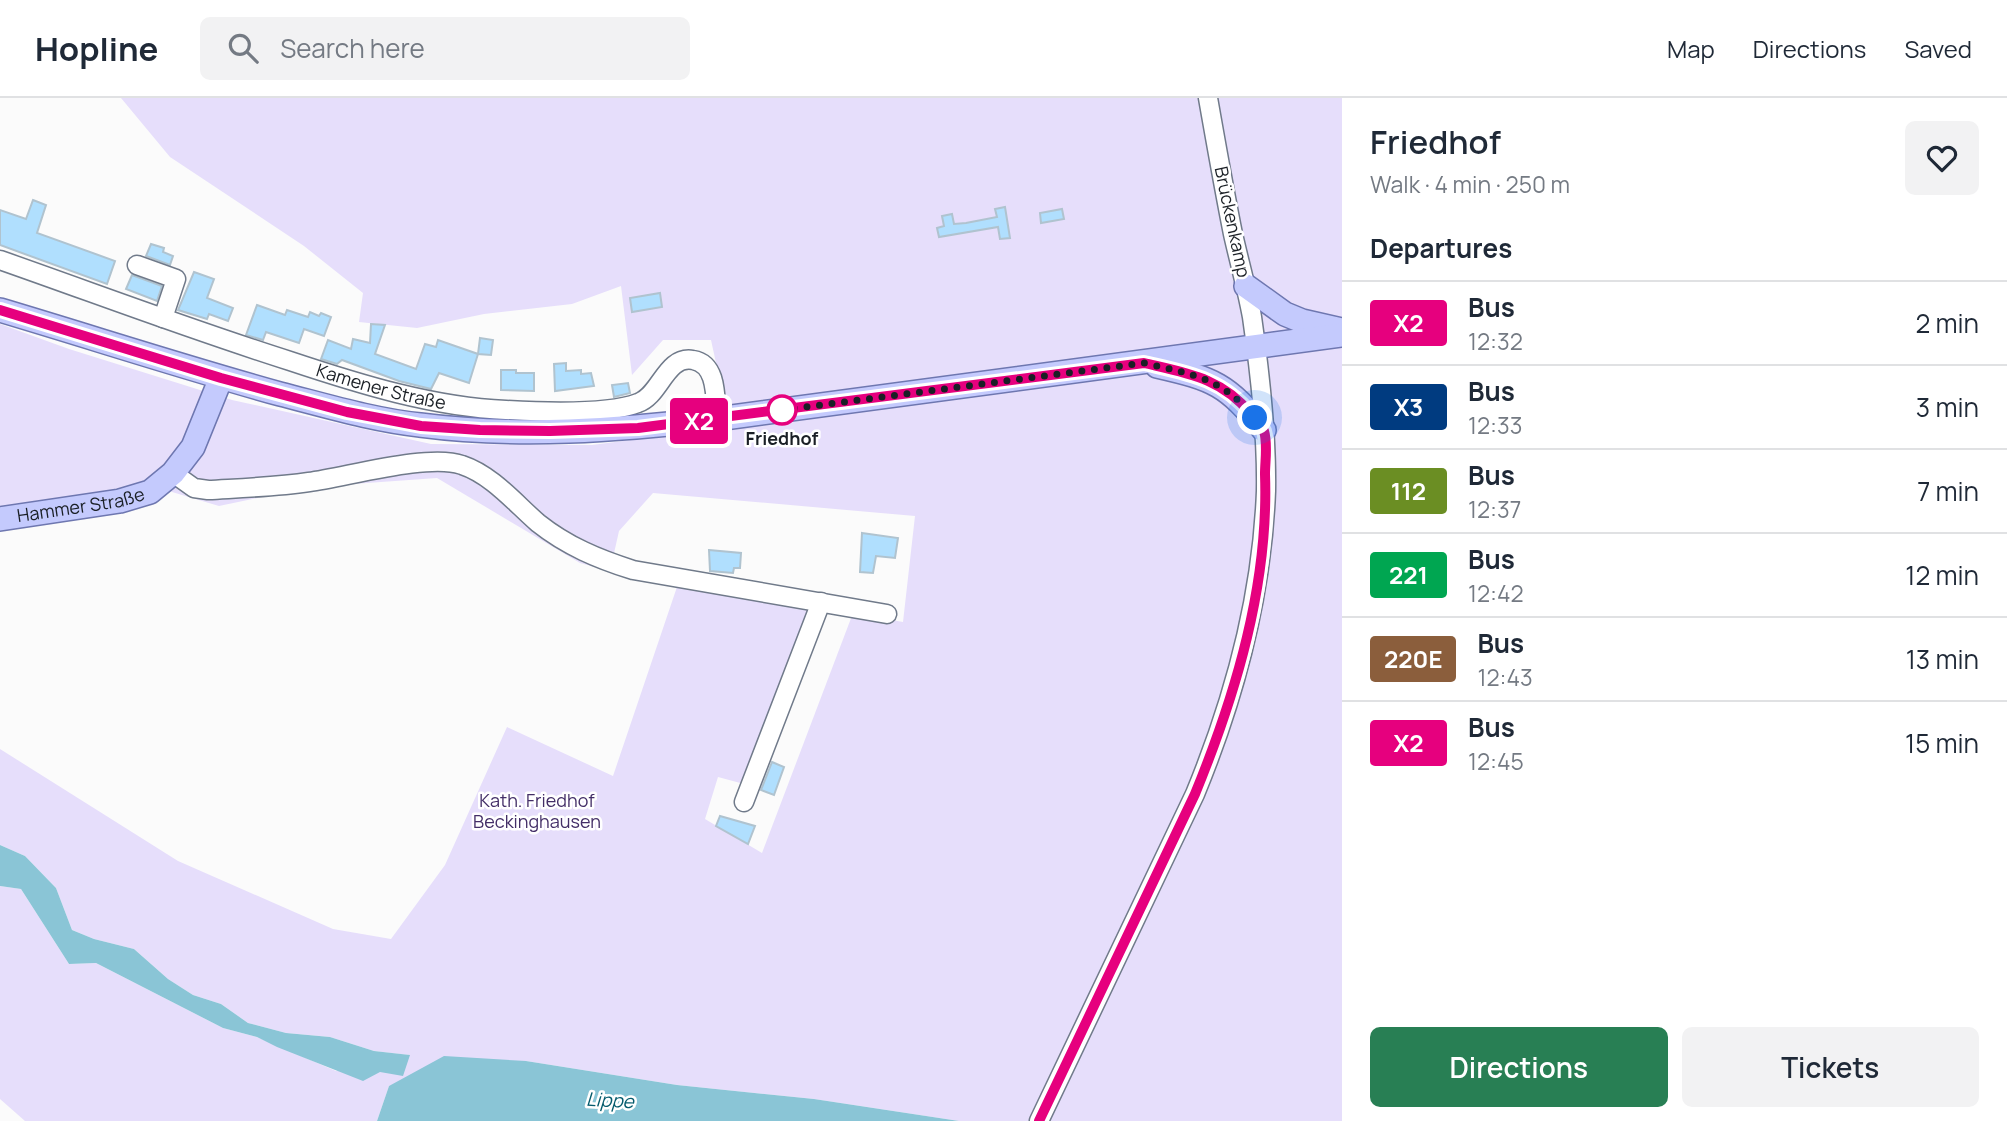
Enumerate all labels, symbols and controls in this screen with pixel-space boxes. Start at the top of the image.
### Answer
search box [200,17,690,80]
text: Hopline [35,26,158,71]
icon: search [224,29,262,67]
text: Search here [280,30,425,66]
text: Map [1667,32,1715,65]
text: Directions [1753,32,1866,65]
text: Saved [1904,32,1972,65]
text: Friedhof [1370,119,1501,164]
button: heart [1905,121,1979,195]
street label: Brückenkamp [1210,164,1256,279]
text: Walk · 4 min · 250 m [1370,168,1570,200]
text: Departures [1370,230,1512,266]
text: Bus [1468,289,1515,325]
text: 2 min [1915,305,1979,341]
text: X2 [1393,306,1424,339]
text: 12:32 [1468,325,1523,357]
street label: Kamener Straße [313,357,448,414]
text: Bus [1468,373,1515,409]
text: 3 min [1916,389,1979,425]
text: X3 [1394,390,1423,423]
marker: Friedhof [767,395,797,425]
line badge: X2 [668,398,730,444]
your location [1237,400,1272,435]
text: X2 [684,404,714,437]
text: 12:33 [1468,409,1522,441]
place label: Friedhof [746,426,819,450]
text: Bus [1468,457,1515,493]
text: 7 min [1917,473,1979,509]
text: 112 [1391,474,1426,507]
street label: Hammer Straße [15,481,147,527]
text: 12:37 [1468,493,1521,525]
text: Bus [1468,541,1515,577]
text: 12 min [1905,557,1979,593]
text: 221 [1389,558,1428,591]
text: 12:42 [1468,577,1524,609]
text: Bus [1477,625,1524,661]
text: 13 min [1906,641,1979,677]
text: 220E [1384,642,1442,675]
text: 12:43 [1477,661,1533,693]
text: Bus [1468,709,1515,745]
text: 15 min [1905,725,1979,761]
text: X2 [1393,726,1424,759]
text: 12:45 [1468,745,1524,777]
park label: Kath. Friedhof Beckinghausen [473,788,601,833]
button: Directions [1370,1027,1668,1107]
button: Tickets [1682,1027,1979,1107]
water label: Lippe [585,1086,636,1114]

